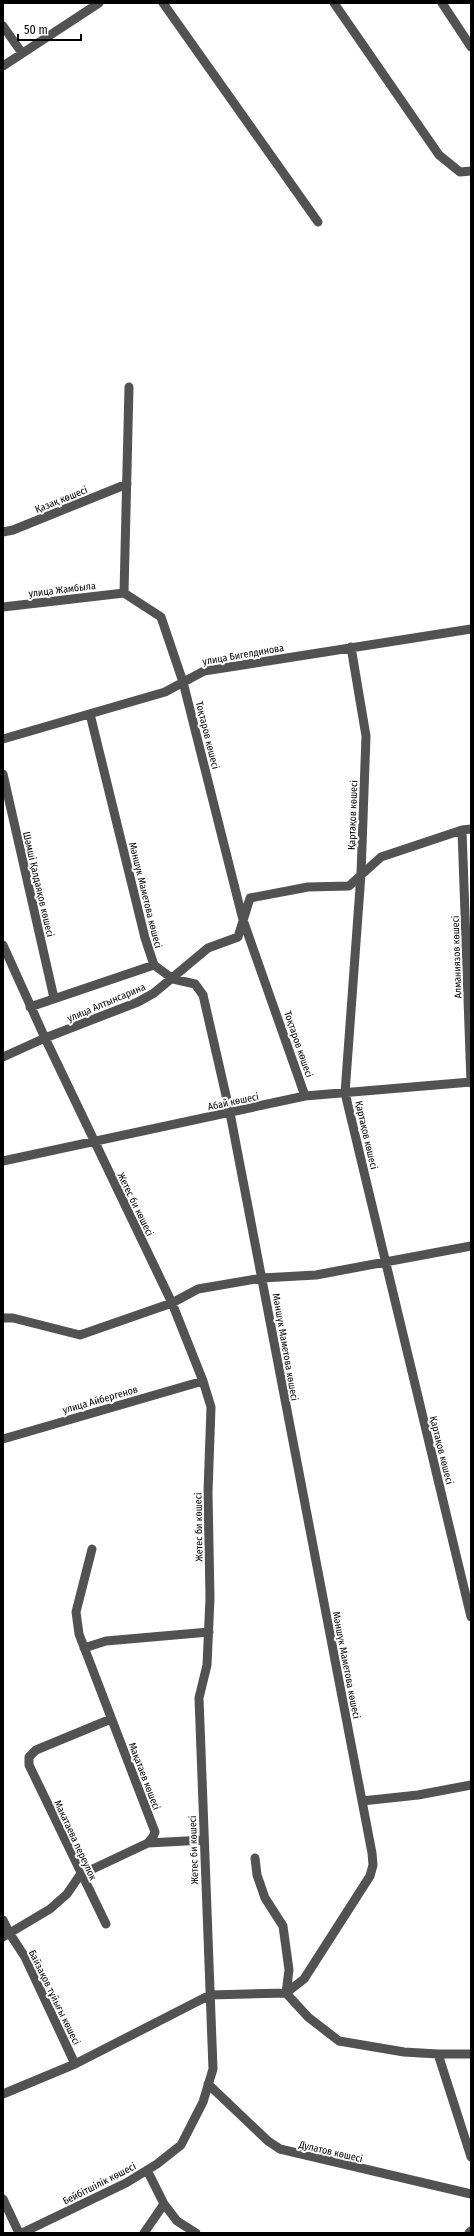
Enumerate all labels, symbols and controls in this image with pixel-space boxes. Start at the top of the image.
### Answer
scale bar [18,16,81,42]
text: 50 m [24,23,48,37]
street label: Қазақ көшесі [33,483,89,516]
street label: улица Жамбыла [28,580,96,600]
street label: улица Бигелдинова [202,642,285,668]
street label: Тоқтаров көшесі [193,700,222,770]
street label: Қартақов көшесі [345,780,360,850]
street label: Шәмші Қалдаяқов көшесі [20,830,57,938]
street label: Мәншүк Маметова көшесі [126,841,165,950]
street label: Алманиязов көшесі [449,915,464,999]
street label: улица Алтынсарина [65,981,147,1025]
street label: Тоқтаров көшесі [281,1009,316,1079]
street label: Абай көшесі [206,1090,260,1113]
street label: Қартақов көшесі [352,1100,381,1171]
street label: Жетес би көшесі [115,1170,157,1238]
street label: Мәншүк Маметова көшесі [270,1292,301,1402]
street label: улица Айбергенов [61,1383,139,1416]
street label: Қартақов көшесі [427,1415,456,1486]
street label: Жетес би көшесі [191,1492,206,1562]
street label: Мәншүк Маметова көшесі [330,1610,363,1720]
street label: Мақатаев көшесі [126,1741,163,1812]
street label: Макатаева переулок [51,1799,99,1883]
street label: Жетес би көшесі [186,1815,201,1885]
street label: Байзақов тұйығы көшесі [26,1948,83,2047]
street label: Дулатов көшесі [297,2138,364,2165]
street label: Бейбітшілік көшесі [60,2159,138,2207]

